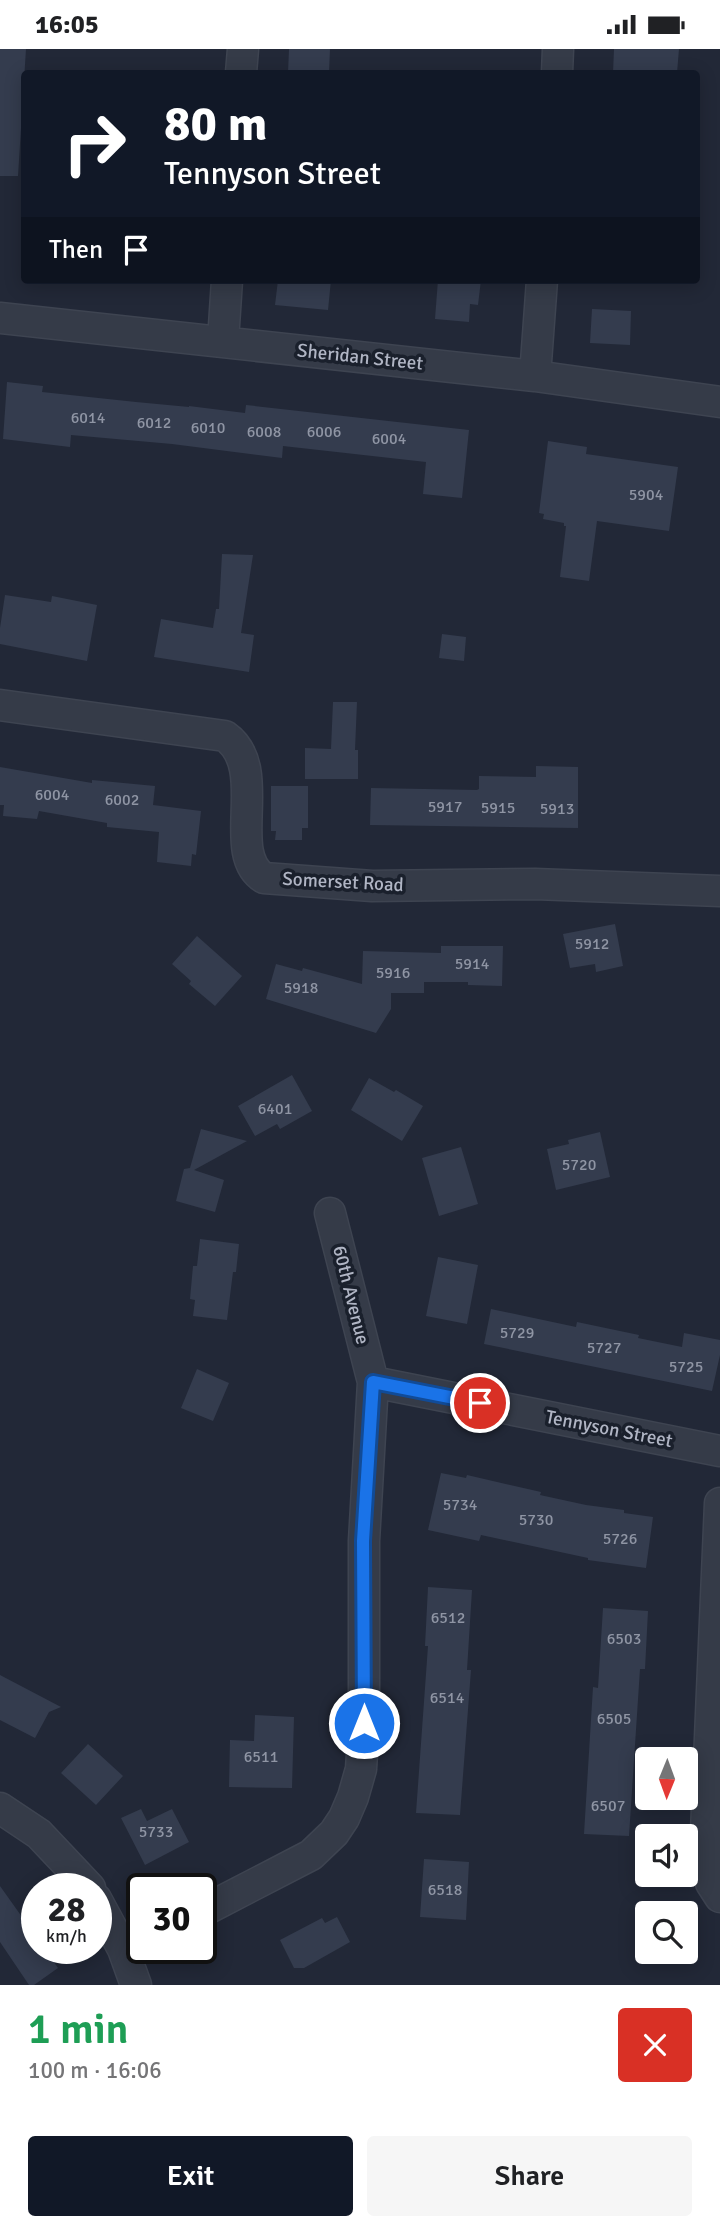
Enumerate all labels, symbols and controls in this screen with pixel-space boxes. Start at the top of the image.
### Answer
text: 16:05 [35,9,99,41]
text: 80 m [164,94,267,154]
icon: right [49,98,140,189]
text: Tennyson Street [164,154,381,193]
icon: arrive [117,231,155,269]
text: Then [49,234,103,266]
street label: Sheridan Street [296,338,425,376]
house number: 6014 [71,408,106,428]
house number: 6012 [137,413,171,433]
house number: 6010 [191,418,225,438]
house number: 6008 [247,422,281,442]
house number: 6006 [307,422,341,442]
house number: 6004 [372,429,407,449]
house number: 5904 [629,485,664,505]
house number: 6004 [35,785,70,805]
house number: 6002 [105,790,139,810]
house number: 5917 [428,797,462,817]
house number: 5915 [481,798,515,818]
house number: 5913 [540,799,574,819]
street label: Somerset Road [282,867,404,897]
house number: 5912 [575,934,609,954]
house number: 5914 [455,954,490,974]
house number: 5916 [376,963,410,983]
house number: 5918 [284,978,318,998]
house number: 6401 [258,1099,292,1119]
house number: 5720 [562,1155,596,1175]
street label: 60th Avenue [327,1243,375,1347]
house number: 5729 [500,1323,534,1343]
house number: 5727 [587,1338,621,1358]
house number: 5725 [669,1357,703,1377]
pin [450,1373,510,1433]
icon: arrive [461,1384,499,1422]
street label: Tennyson Street [543,1405,675,1453]
house number: 5734 [443,1495,478,1515]
house number: 5730 [519,1510,553,1530]
house number: 5726 [603,1529,637,1549]
house number: 6512 [431,1608,465,1628]
house number: 6503 [607,1629,641,1649]
position arrow [327,1686,401,1760]
house number: 6514 [430,1688,465,1708]
house number: 6505 [597,1709,631,1729]
house number: 6511 [244,1747,278,1767]
north arrow [635,1747,698,1809]
map controls [635,1747,698,1964]
house number: 6507 [591,1796,625,1816]
house number: 5733 [139,1822,173,1842]
button: sound [635,1824,698,1887]
speed limit sign: 30 [126,1873,217,1964]
house number: 6518 [428,1880,462,1900]
text: 28 [48,1888,85,1931]
button: search [635,1901,698,1964]
text: km/h [46,1925,87,1947]
text: 1 min [28,2004,129,2055]
button: close [618,2008,692,2082]
text: 100 m · 16:06 [28,2056,162,2085]
button: Exit [28,2136,353,2216]
button: Share [367,2136,692,2216]

